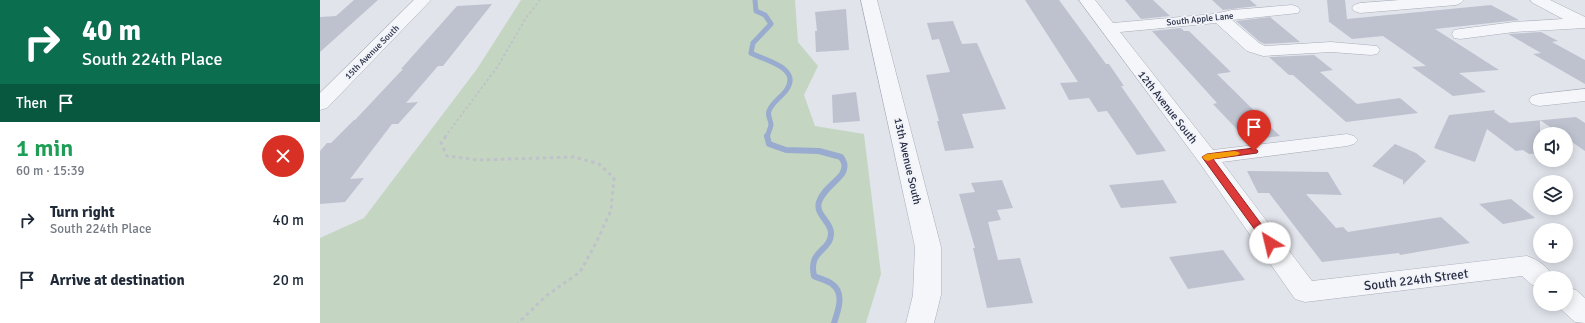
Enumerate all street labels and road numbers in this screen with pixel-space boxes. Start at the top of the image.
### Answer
street label: South Apple Lane [1166,10,1235,28]
street label: 15th Avenue South [343,23,402,82]
street label: 12th Avenue South [1135,68,1200,146]
street label: 13th Avenue South [891,116,924,206]
street label: South 224th Street [1363,266,1470,294]

